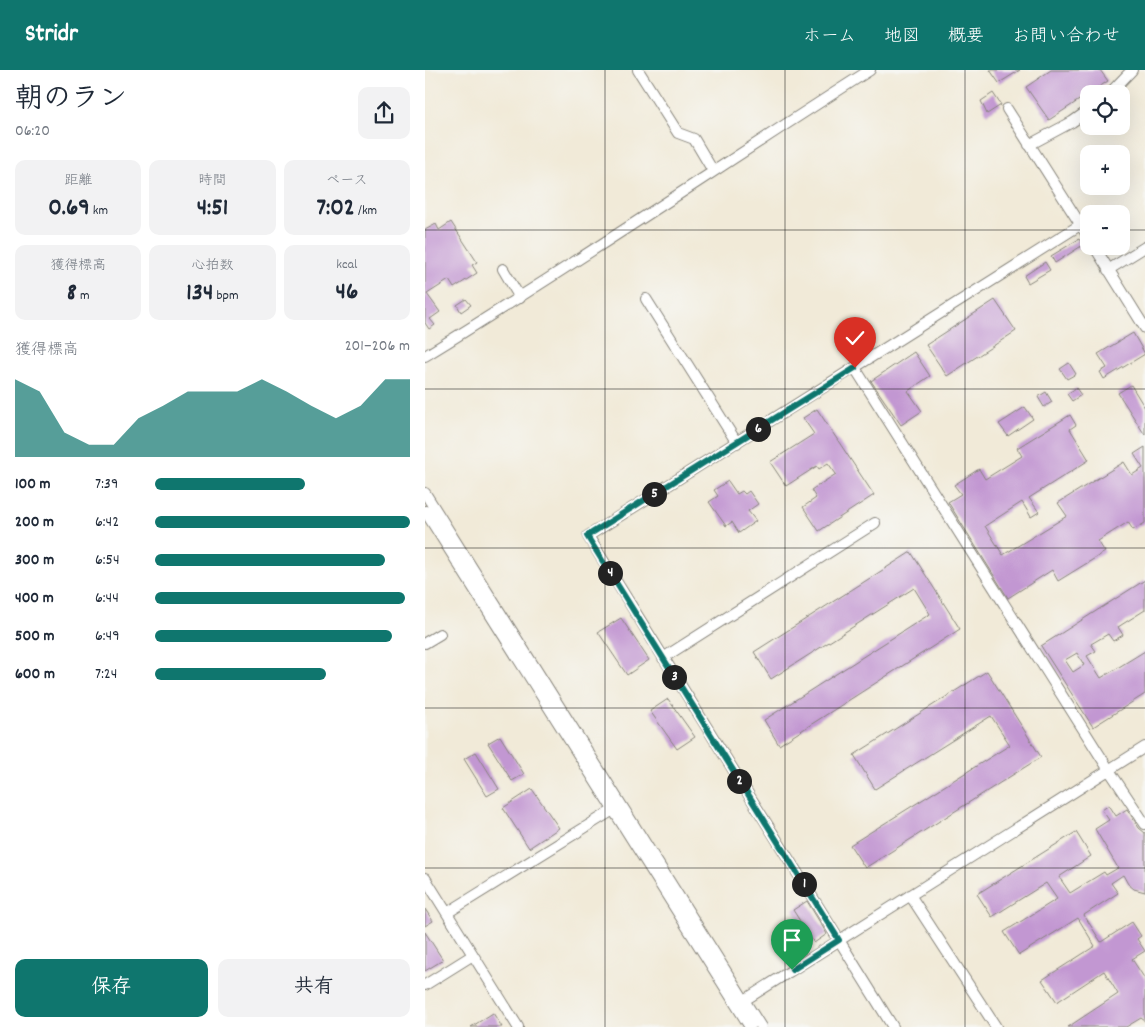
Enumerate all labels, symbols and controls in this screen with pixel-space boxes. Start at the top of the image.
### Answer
text: Stridr [25,18,78,52]
text: ホーム [803,25,856,50]
text: 地図 [884,25,920,50]
text: 概要 [948,25,984,50]
text: お問い合わせ [1012,25,1120,50]
text: 朝のラン [15,81,127,121]
map controls [1080,85,1130,255]
button: locate [1080,85,1130,135]
button: share [358,87,410,139]
text: 06:20 [15,120,50,143]
button: + [1080,145,1130,195]
text: 距離 [64,171,92,191]
text: 時間 [198,171,226,191]
text: ペース [326,171,367,191]
text: 0.69 [48,191,90,227]
text: 4:51 [197,191,228,227]
text: 7:02 [316,191,355,227]
text: km [90,201,108,221]
text: /km [355,201,377,221]
button: − [1080,205,1130,255]
text: kcal [336,255,357,275]
text: 獲得標高 [50,256,106,276]
text: 心拍数 [191,256,233,276]
text: 46 [336,275,358,311]
text: 8 [67,276,77,312]
text: 134 [186,276,213,312]
text: m [77,286,90,306]
text: bpm [213,286,239,306]
pin [834,317,876,368]
icon: check [841,324,869,352]
text: 201–206 m [345,335,410,358]
text: 獲得標高 [15,339,79,362]
pin: 6 [745,416,771,442]
text: 6 [755,419,762,439]
text: 100 m [15,473,51,496]
text: 7:39 [95,473,118,496]
pin: 5 [641,482,667,506]
text: 5 [651,484,658,504]
text: 200 m [15,511,54,534]
text: 6:42 [95,511,119,534]
text: 300 m [15,549,54,572]
text: 6:54 [95,549,120,572]
pin: 4 [597,560,623,586]
text: 4 [608,563,613,583]
text: 400 m [15,587,54,610]
text: 6:44 [95,587,119,610]
text: 500 m [15,625,55,648]
text: 6:49 [95,625,119,648]
text: 600 m [15,663,55,686]
text: 7:24 [95,663,117,686]
pin: 3 [661,664,687,690]
text: 3 [671,667,678,687]
pin: 2 [727,768,751,794]
text: 2 [736,771,743,791]
pin: 1 [791,872,817,896]
text: 1 [803,874,806,894]
pin [771,919,813,970]
icon: arrive [778,926,806,954]
button: 保存 [15,959,208,1017]
button: 共有 [218,959,410,1017]

